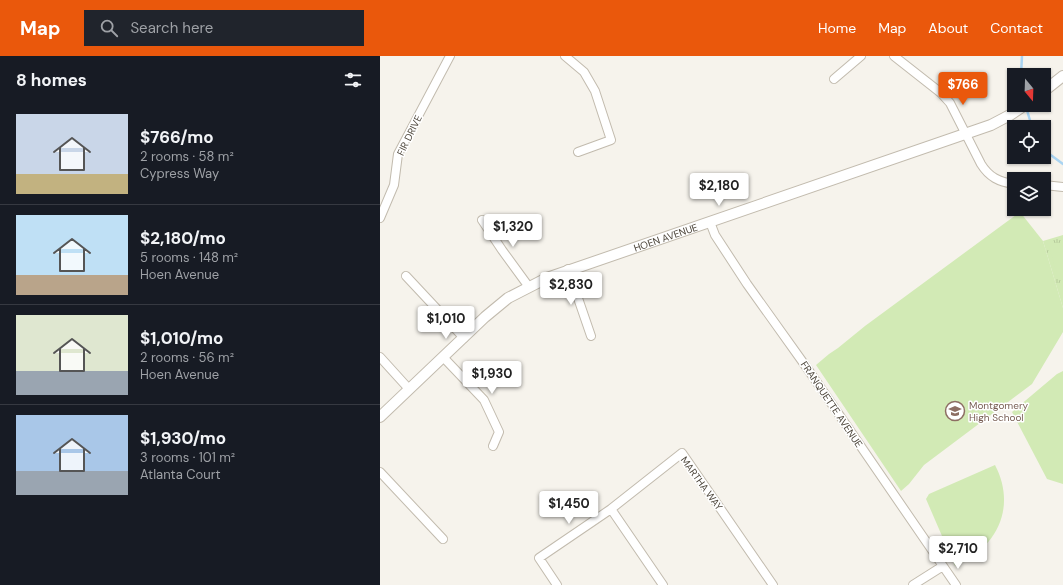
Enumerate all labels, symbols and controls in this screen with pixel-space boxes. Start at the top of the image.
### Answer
search box [84,10,364,46]
text: Map [20,16,60,41]
icon: search [98,17,120,39]
text: Search here [130,18,213,38]
text: Home [818,19,856,37]
text: Map [878,19,906,37]
text: About [928,19,968,37]
text: Contact [990,19,1043,37]
north arrow [1007,68,1051,112]
map controls [1007,68,1051,216]
text: 8 homes [16,69,87,91]
icon: filters [342,69,364,91]
pin: $766 [939,72,987,106]
text: $766 [947,76,979,93]
street label: FIR DRIVE [394,112,425,158]
button: locate [1007,120,1051,164]
text: $766/mo [140,126,214,148]
icon: home [48,130,96,178]
text: 2 rooms · 58 m² [140,148,234,165]
text: Cypress Way [140,165,219,182]
button: layers [1007,172,1051,216]
pin: $2,180 [686,173,752,207]
text: $2,180 [699,177,739,194]
pin: $1,320 [480,214,546,248]
text: $1,320 [493,218,533,235]
street label: HOEN AVENUE [632,220,700,255]
text: $2,180/mo [140,227,226,249]
icon: home [48,231,96,279]
text: 5 rooms · 148 m² [140,249,238,266]
text: Hoen Avenue [140,266,219,283]
pin: $2,830 [538,272,604,306]
text: $2,830 [549,276,593,293]
pin: $1,010 [413,306,479,340]
text: $1,010 [427,310,465,327]
text: $1,010/mo [140,327,223,349]
icon: home [48,331,96,379]
text: 2 rooms · 56 m² [140,349,234,366]
street label: FRANQUETTE AVENUE [798,359,866,450]
pin: $1,930 [459,361,525,395]
text: $1,930 [472,365,512,382]
text: Hoen Avenue [140,366,219,383]
place label: Montgomery High School [969,399,1029,424]
school or university icon: Montgomery High School [944,400,966,422]
text: $1,930/mo [140,427,226,449]
icon: home [48,431,96,479]
text: 3 rooms · 101 m² [140,449,235,466]
street label: MARTHA WAY [678,454,726,513]
text: Atlanta Court [140,466,221,483]
pin: $1,450 [536,491,602,525]
text: $1,450 [548,495,590,512]
pin: $2,710 [925,536,991,570]
text: $2,710 [938,540,978,557]

